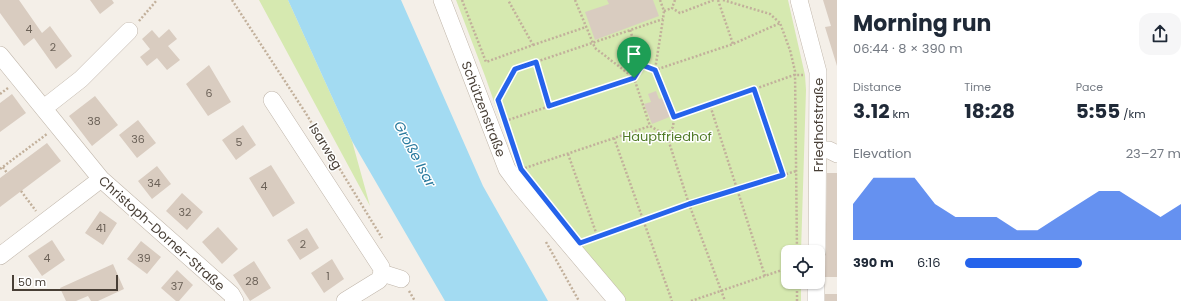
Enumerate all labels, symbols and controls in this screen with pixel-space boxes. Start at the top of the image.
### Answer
text: Morning run [853,8,991,39]
button: share [1139,13,1181,55]
house number: 4 [26,21,33,37]
pin [617,37,651,78]
house number: 2 [50,39,56,55]
text: 06:44 · 8 × 390 m [853,39,963,58]
icon: arrive [623,43,645,65]
street label: Schützenstraße [457,59,511,160]
street label: Friedhofstraße [809,78,828,172]
text: Distance [853,79,901,95]
text: Time [964,79,991,95]
text: Pace [1076,79,1103,95]
house number: 6 [206,85,213,101]
text: 3.12 [853,97,890,125]
text: 18:28 [964,97,1015,125]
text: 5:55 [1076,97,1120,125]
text: km [890,106,910,122]
text: /km [1120,106,1146,122]
house number: 38 [87,113,101,129]
water label: Große Isar [389,117,441,191]
street label: Isarweg [304,119,347,173]
park label: Hauptfriedhof [622,127,712,146]
house number: 36 [131,131,145,147]
house number: 5 [236,134,243,150]
text: Elevation [853,144,912,163]
text: 23–27 m [1126,144,1181,163]
street label: Christoph-Dorner-Straße [94,171,229,295]
house number: 34 [147,175,161,191]
house number: 4 [261,178,268,194]
house number: 32 [179,204,191,220]
house number: 41 [96,220,106,236]
house number: 2 [300,236,306,252]
map controls [781,245,825,289]
button: locate [781,245,825,289]
house number: 4 [44,250,51,266]
house number: 39 [137,250,151,266]
text: 390 m [853,253,894,272]
text: 6:16 [917,253,940,272]
house number: 1 [326,268,330,284]
scale bar [12,273,118,292]
house number: 28 [245,273,259,289]
text: 50 m [18,274,46,290]
house number: 37 [171,278,183,294]

